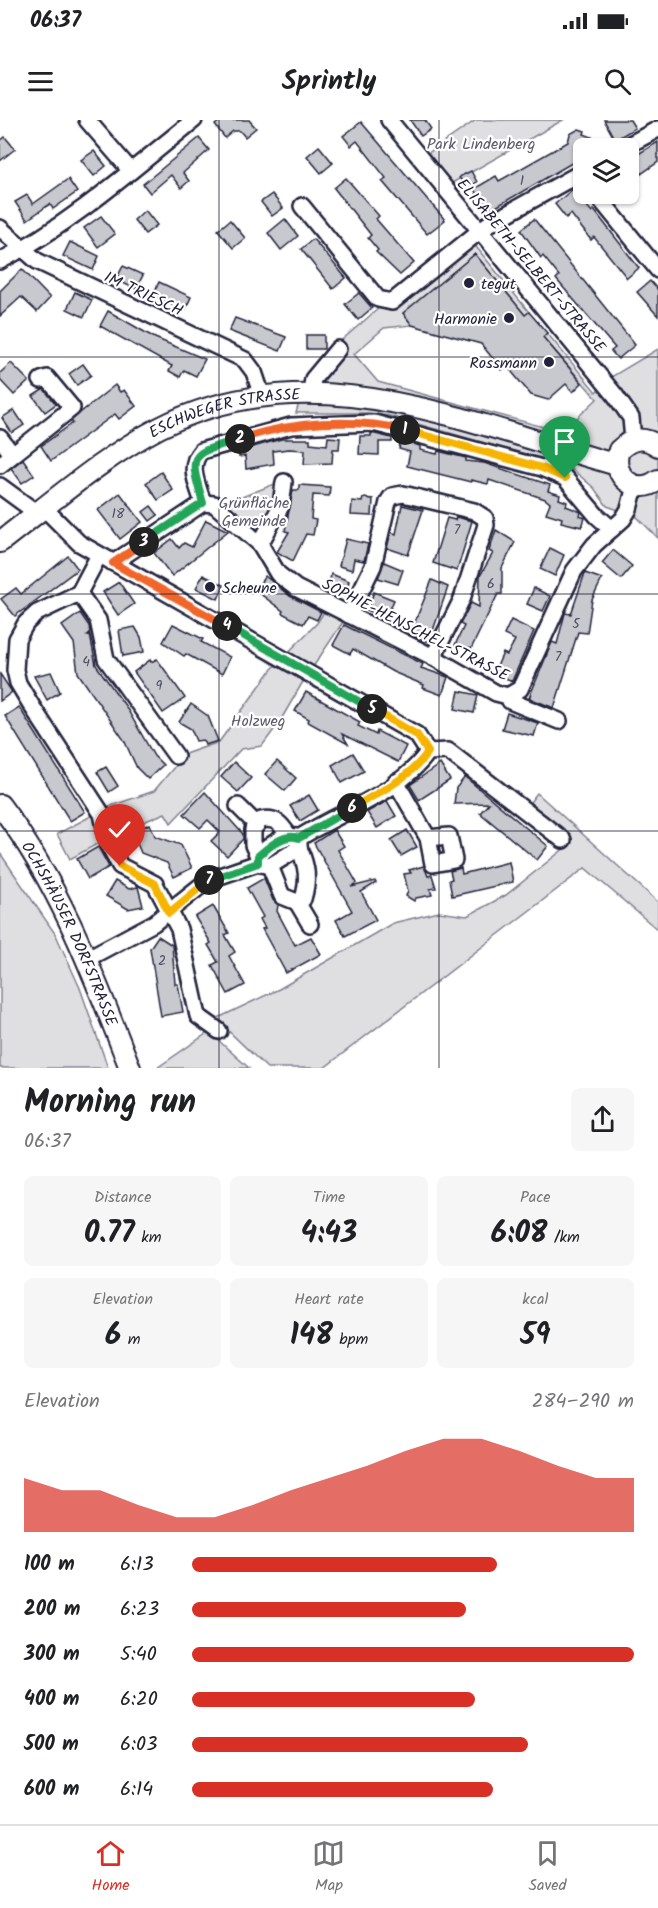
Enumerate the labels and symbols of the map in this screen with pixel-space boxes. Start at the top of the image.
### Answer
park label: Park Lindenberg [427,132,535,157]
house number: 1 [520,170,524,192]
street label: ELISABETH-SELBERT-STRASSE [450,173,612,359]
street label: IM TRIESCH [100,265,187,324]
place label: tegut [481,272,517,297]
marker: tegut [462,276,476,290]
place label: Harmonie [434,307,497,332]
marker: Harmonie [502,311,516,325]
place label: Rossmann [469,351,537,376]
marker: Rossmann [542,355,556,369]
street label: ESCHWEGER STRASSE [144,383,301,445]
pin: 1 [390,415,420,445]
pin [539,416,590,478]
pin: 2 [225,424,255,454]
park label: Grünfläche Gemeinde [219,491,289,534]
house number: 18 [112,503,125,525]
house number: 7 [454,519,461,541]
pin: 3 [129,527,159,557]
street label: SOPHIE-HENSCHEL-STRASSE [317,572,514,689]
house number: 6 [487,573,495,595]
place label: Scheune [222,576,277,601]
marker: Scheune [203,580,217,594]
pin: 4 [212,611,242,641]
house number: 5 [572,613,581,635]
house number: 7 [555,646,562,668]
house number: 4 [82,651,90,673]
house number: 9 [156,675,163,697]
pin: 5 [357,694,387,724]
park label: Holzweg [231,709,285,734]
pin: 6 [337,793,367,823]
pin [94,804,145,866]
street label: OCHSHÄUSER DORFSTRASSE [14,837,124,1031]
pin: 7 [194,865,224,895]
house number: 2 [158,950,166,972]

